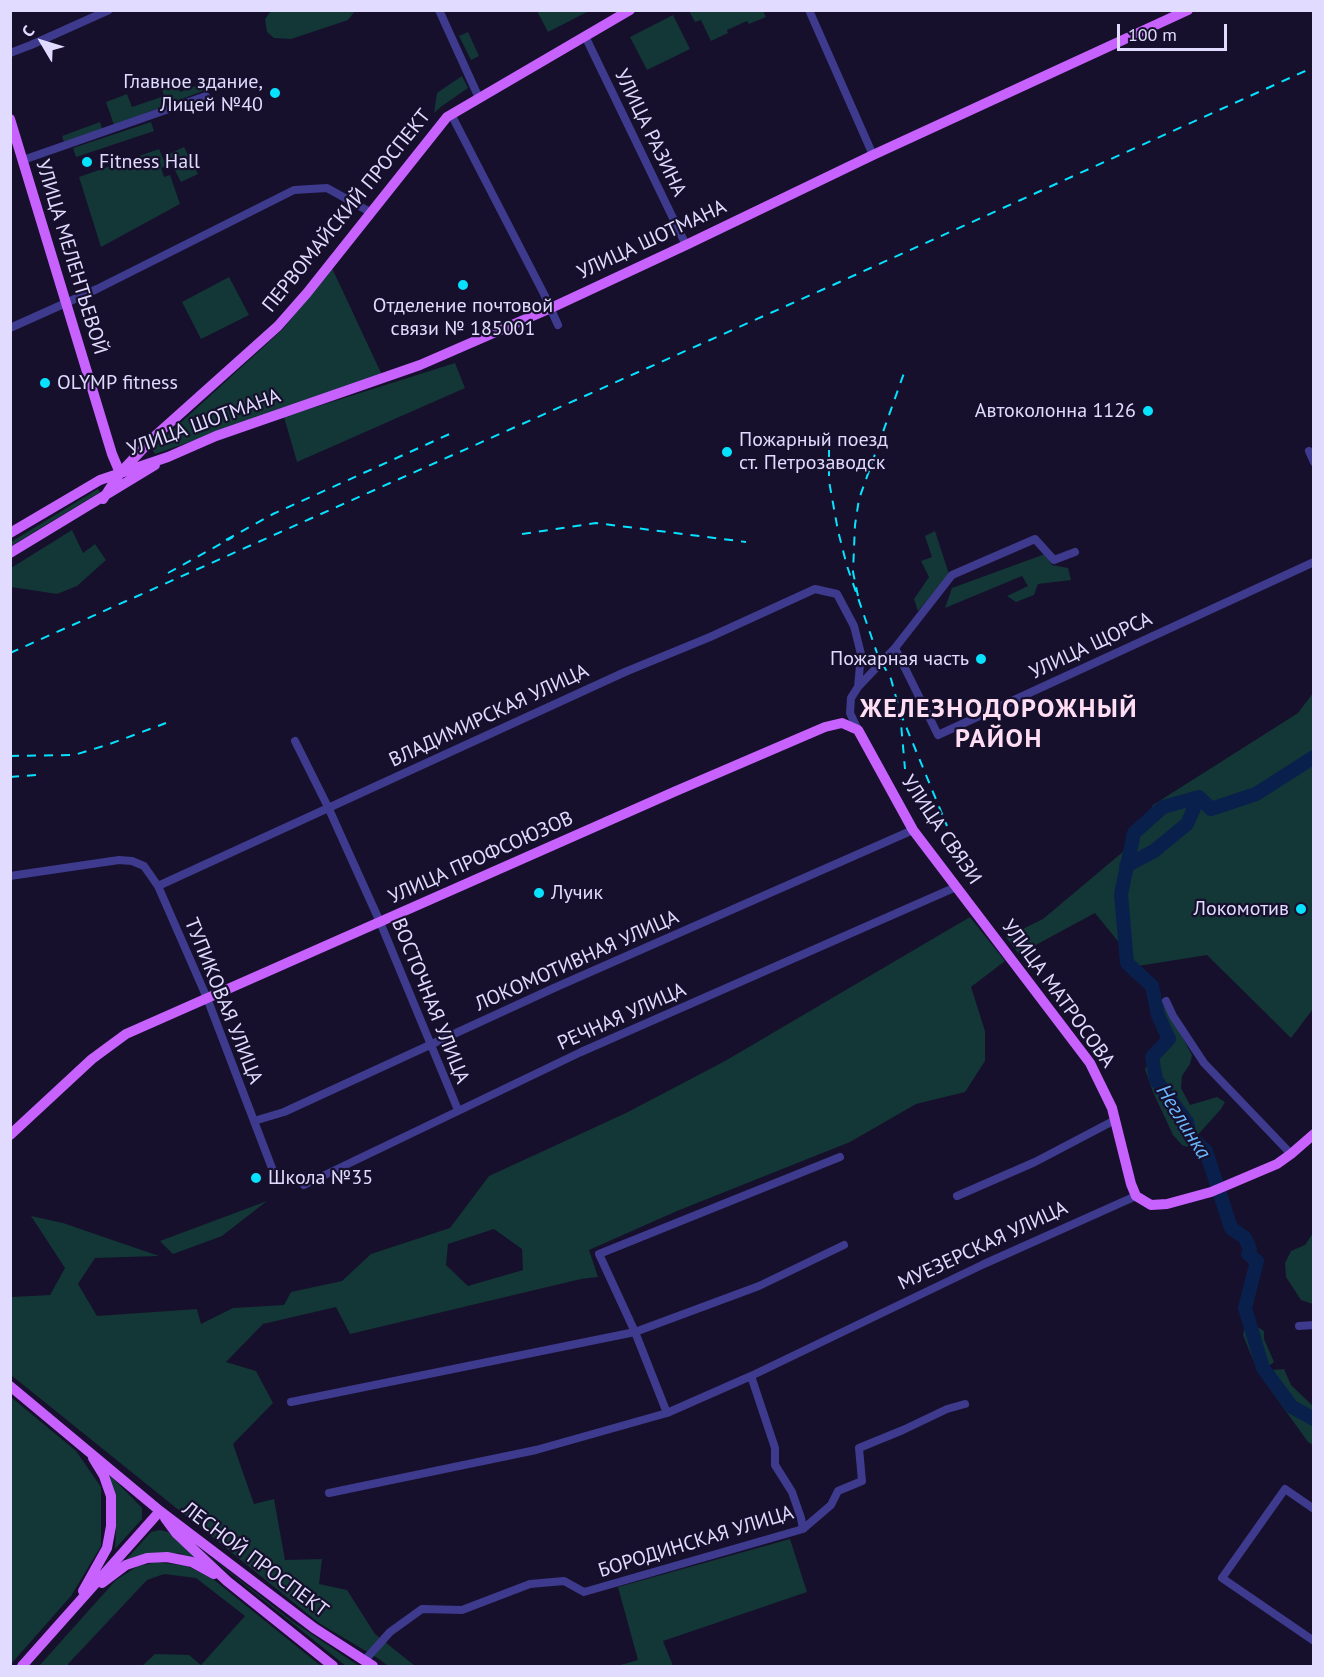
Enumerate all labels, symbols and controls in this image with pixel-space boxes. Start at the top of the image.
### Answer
north arrow [12,12,72,72]
scale bar [1120,12,1230,50]
text: С [17,21,38,41]
text: 100 m [1128,23,1177,46]
street label: УЛИЦА РАЗИНА [609,65,691,201]
place label: Главное здание, Лицей №40 [123,70,263,117]
marker: Главное здание, Лицей №40 [268,86,282,100]
street label: ПЕРВОМАЙСКИЙ ПРОСПЕКТ [258,105,436,317]
place label: Fitness Hall [99,150,200,174]
marker: Fitness Hall [80,155,94,169]
street label: УЛИЦА МЕЛЕНТЬЕВОЙ [30,157,112,357]
street label: УЛИЦА ШОТМАНА [574,195,730,285]
marker: Отделение почтовой связи № 185001 [456,278,470,292]
place label: Отделение почтовой связи № 185001 [373,294,553,341]
place label: OLYMP fitness [57,371,178,395]
marker: OLYMP fitness [38,376,52,390]
street label: УЛИЦА ШОТМАНА [124,384,284,462]
place label: Автоколонна 1126 [975,399,1136,423]
marker: Автоколонна 1126 [1141,404,1155,418]
place label: Пожарный поезд ст. Петрозаводск [739,428,888,475]
marker: Пожарный поезд ст. Петрозаводск [720,445,734,459]
street label: УЛИЦА ЩОРСА [1026,607,1156,685]
place label: Пожарная часть [830,647,969,671]
marker: Пожарная часть [974,652,988,666]
street label: ВЛАДИМИРСКАЯ УЛИЦА [386,659,592,773]
district label: ЖЕЛЕЗНОДОРОЖНЫЙ РАЙОН [860,694,1138,756]
street label: УЛИЦА СВЯЗИ [896,771,986,889]
street label: УЛИЦА ПРОФСОЮЗОВ [385,807,577,909]
place label: Лучик [551,881,603,905]
marker: Лучик [532,886,546,900]
place label: Локомотив [1194,897,1289,921]
marker: Локомотив [1294,902,1308,916]
street label: ЛОКОМОТИВНАЯ УЛИЦА [471,905,683,1017]
street label: ТУПИКОВАЯ УЛИЦА [179,915,267,1087]
street label: ВОСТОЧНАЯ УЛИЦА [386,915,474,1087]
street label: УЛИЦА МАТРОСОВА [996,915,1120,1073]
street label: РЕЧНАЯ УЛИЦА [554,978,690,1056]
water label: Неглинка [1150,1080,1216,1164]
place label: Школа №35 [268,1166,373,1190]
marker: Школа №35 [249,1171,263,1185]
street label: МУЕЗЕРСКАЯ УЛИЦА [895,1196,1071,1296]
street label: ЛЕСНОЙ ПРОСПЕКТ [177,1497,333,1623]
street label: БОРОДИНСКАЯ УЛИЦА [595,1501,797,1583]

